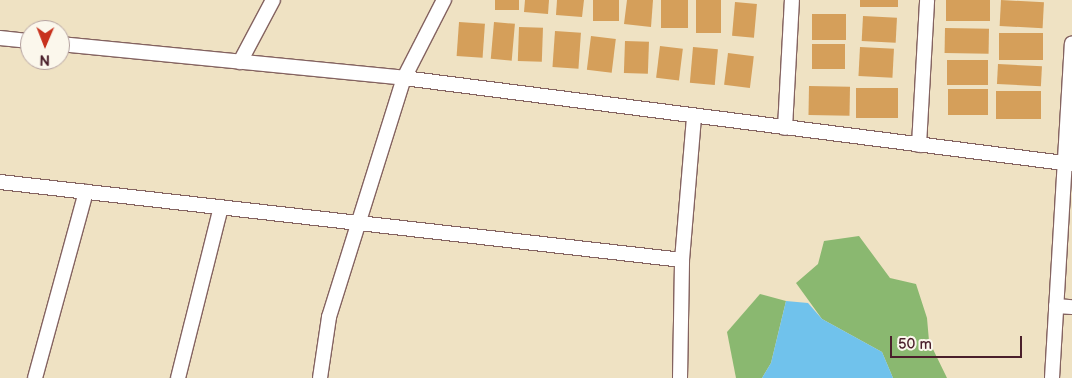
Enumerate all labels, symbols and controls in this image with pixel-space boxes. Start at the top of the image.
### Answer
north arrow [20,20,70,70]
text: N [39,51,50,68]
scale bar [892,326,1024,358]
text: 50 m [898,335,932,354]

